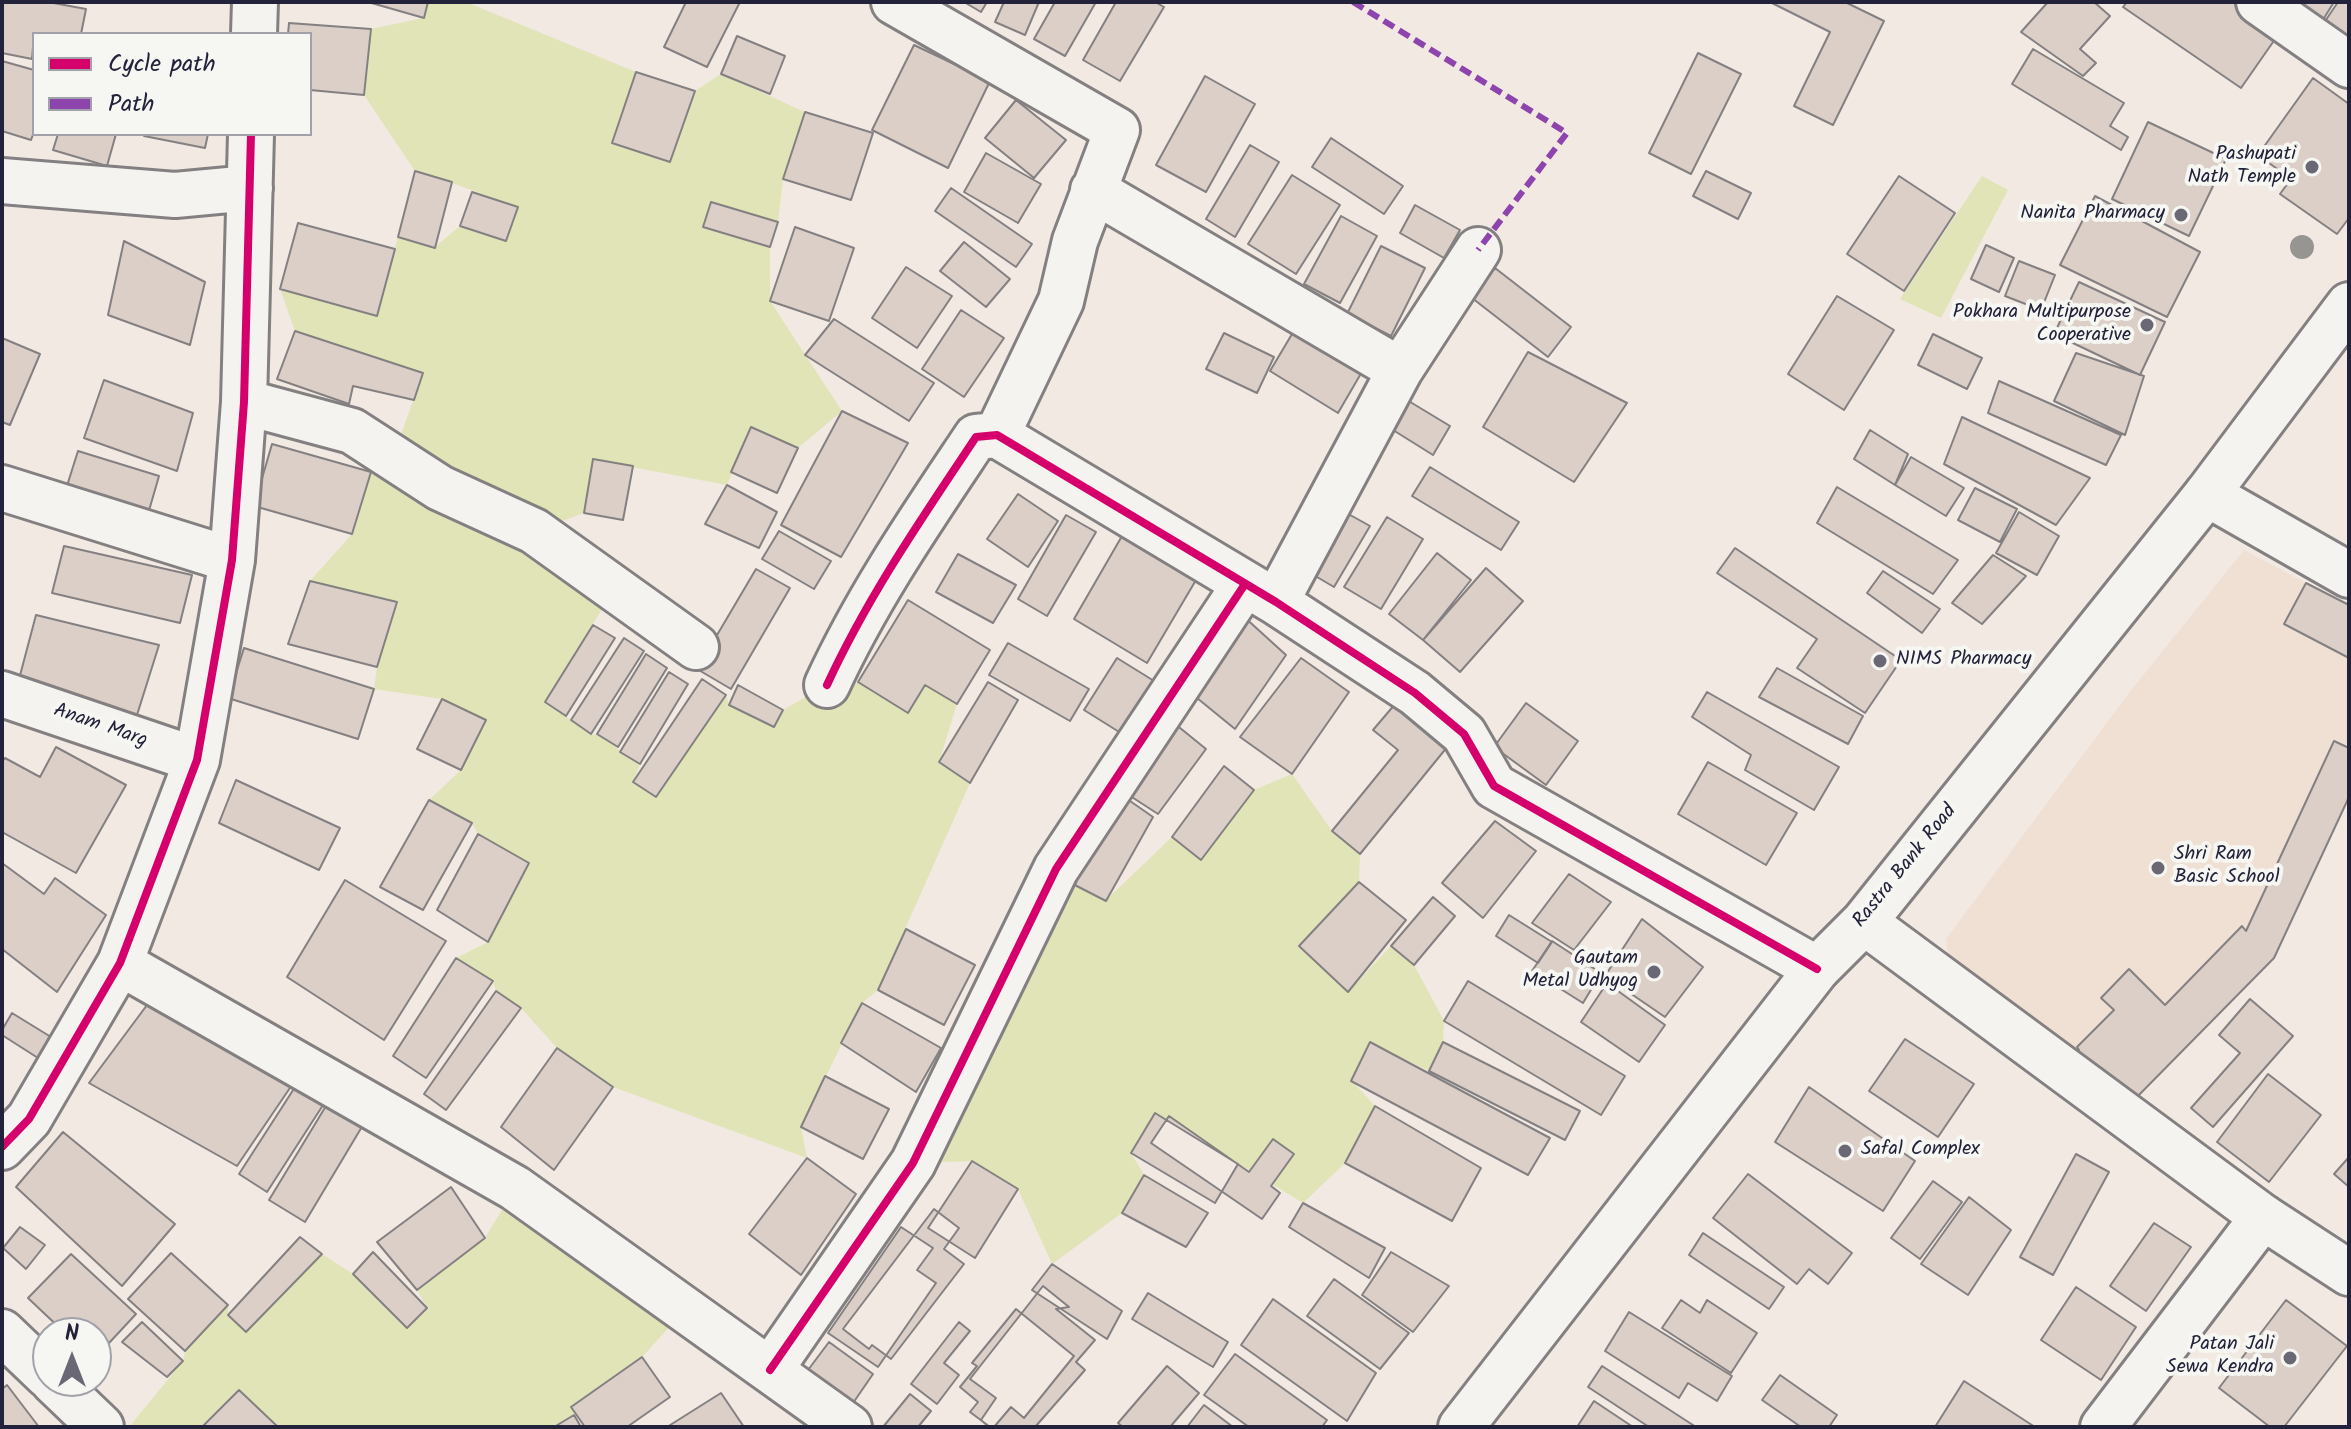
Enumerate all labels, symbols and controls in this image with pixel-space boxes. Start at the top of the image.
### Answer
legend [32,32,312,136]
text: Cycle path [108,45,216,84]
text: Path [108,85,154,124]
place label: Pashupati Nath Temple [2188,144,2296,191]
marker: Pashupati Nath Temple [2303,158,2321,176]
place label: Nanita Pharmacy [2020,203,2165,227]
marker: Nanita Pharmacy [2172,206,2190,224]
place label: Pokhara Multipurpose Cooperative [1953,302,2131,349]
marker: Pokhara Multipurpose Cooperative [2138,316,2156,334]
place label: NIMS Pharmacy [1896,649,2031,673]
marker: NIMS Pharmacy [1871,652,1889,670]
street label: Anam Marg [50,700,150,754]
street label: Rastra Bank Road [1849,801,1963,933]
place label: Shri Ram Basic School [2174,844,2280,891]
marker: Shri Ram Basic School [2149,859,2167,877]
place label: Gautam Metal Udhyog [1523,948,1638,995]
marker: Gautam Metal Udhyog [1645,963,1663,981]
place label: Safal Complex [1861,1139,1980,1163]
marker: Safal Complex [1836,1142,1854,1160]
north arrow [32,1317,112,1397]
text: N [65,1317,79,1352]
place label: Patan Jali Sewa Kendra [2166,1334,2274,1381]
marker: Patan Jali Sewa Kendra [2281,1349,2299,1367]

